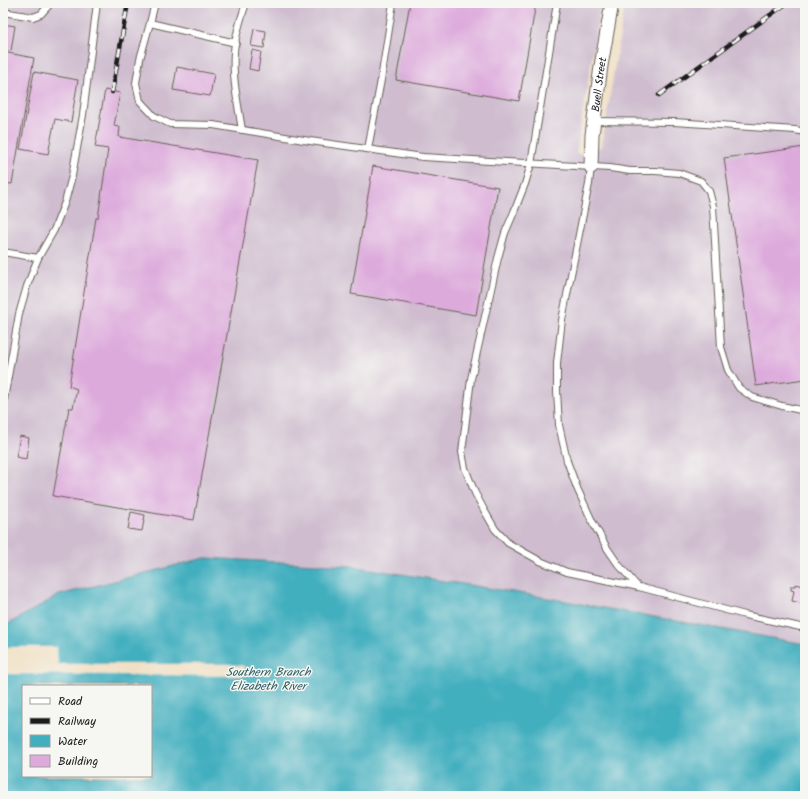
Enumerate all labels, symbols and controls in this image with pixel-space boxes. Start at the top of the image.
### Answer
street label: Buell Street [587,55,613,113]
water label: Southern Branch Elizabeth River [226,663,312,696]
legend [22,685,152,777]
text: Road [58,692,83,711]
text: Railway [58,712,96,731]
text: Water [58,732,88,751]
text: Building [58,752,98,771]

